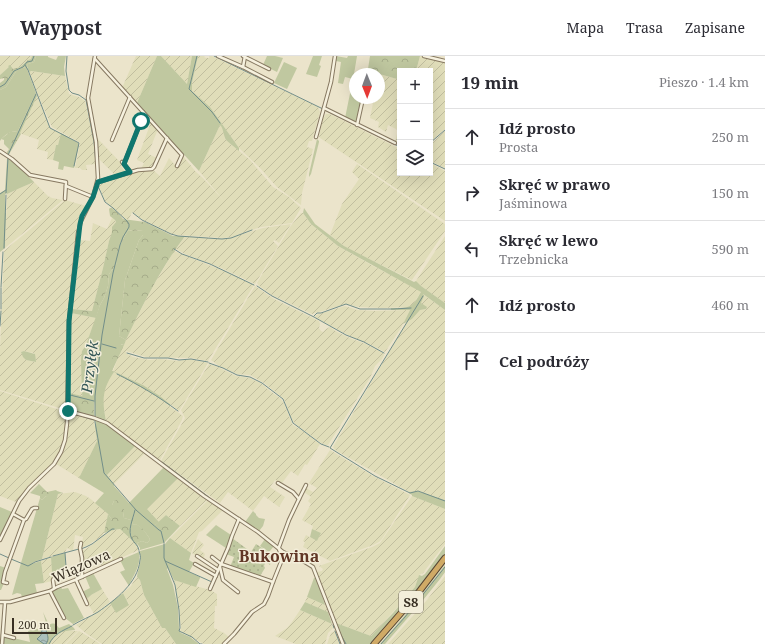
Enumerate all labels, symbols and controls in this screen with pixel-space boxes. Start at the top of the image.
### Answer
text: Waypost [20,15,102,41]
text: Mapa [567,18,604,37]
text: Trasa [626,18,663,37]
text: Zapisane [685,18,745,37]
north arrow [349,68,385,104]
map controls [397,68,433,176]
button: + [397,68,433,104]
text: 19 min [461,71,519,94]
text: Pieszo · 1.4 km [659,73,749,91]
button: − [397,104,433,140]
route start [132,112,150,130]
text: Idź prosto [499,118,576,138]
icon: ahead [461,126,483,148]
text: 250 m [712,128,749,146]
text: Prosta [499,138,538,156]
button: layers [397,140,433,176]
text: Skręć w prawo [499,174,610,194]
icon: right [461,182,483,204]
text: 150 m [712,184,749,202]
text: Jaśminowa [499,194,568,212]
text: Skręć w lewo [499,230,598,250]
icon: left [461,238,483,260]
text: 590 m [712,240,749,258]
text: Trzebnicka [499,250,569,268]
icon: ahead [461,294,483,316]
text: Idź prosto [499,295,576,315]
text: 460 m [712,296,749,314]
water label: Przyłęk [76,339,102,395]
icon: arrive [461,350,483,372]
text: Cel podróży [499,351,589,371]
route end [59,402,77,420]
street label: Wiązowa [49,544,113,587]
district label: Bukowina [239,545,320,567]
road number: S8 [399,591,423,613]
scale bar [12,616,57,635]
text: 200 m [18,617,50,632]

